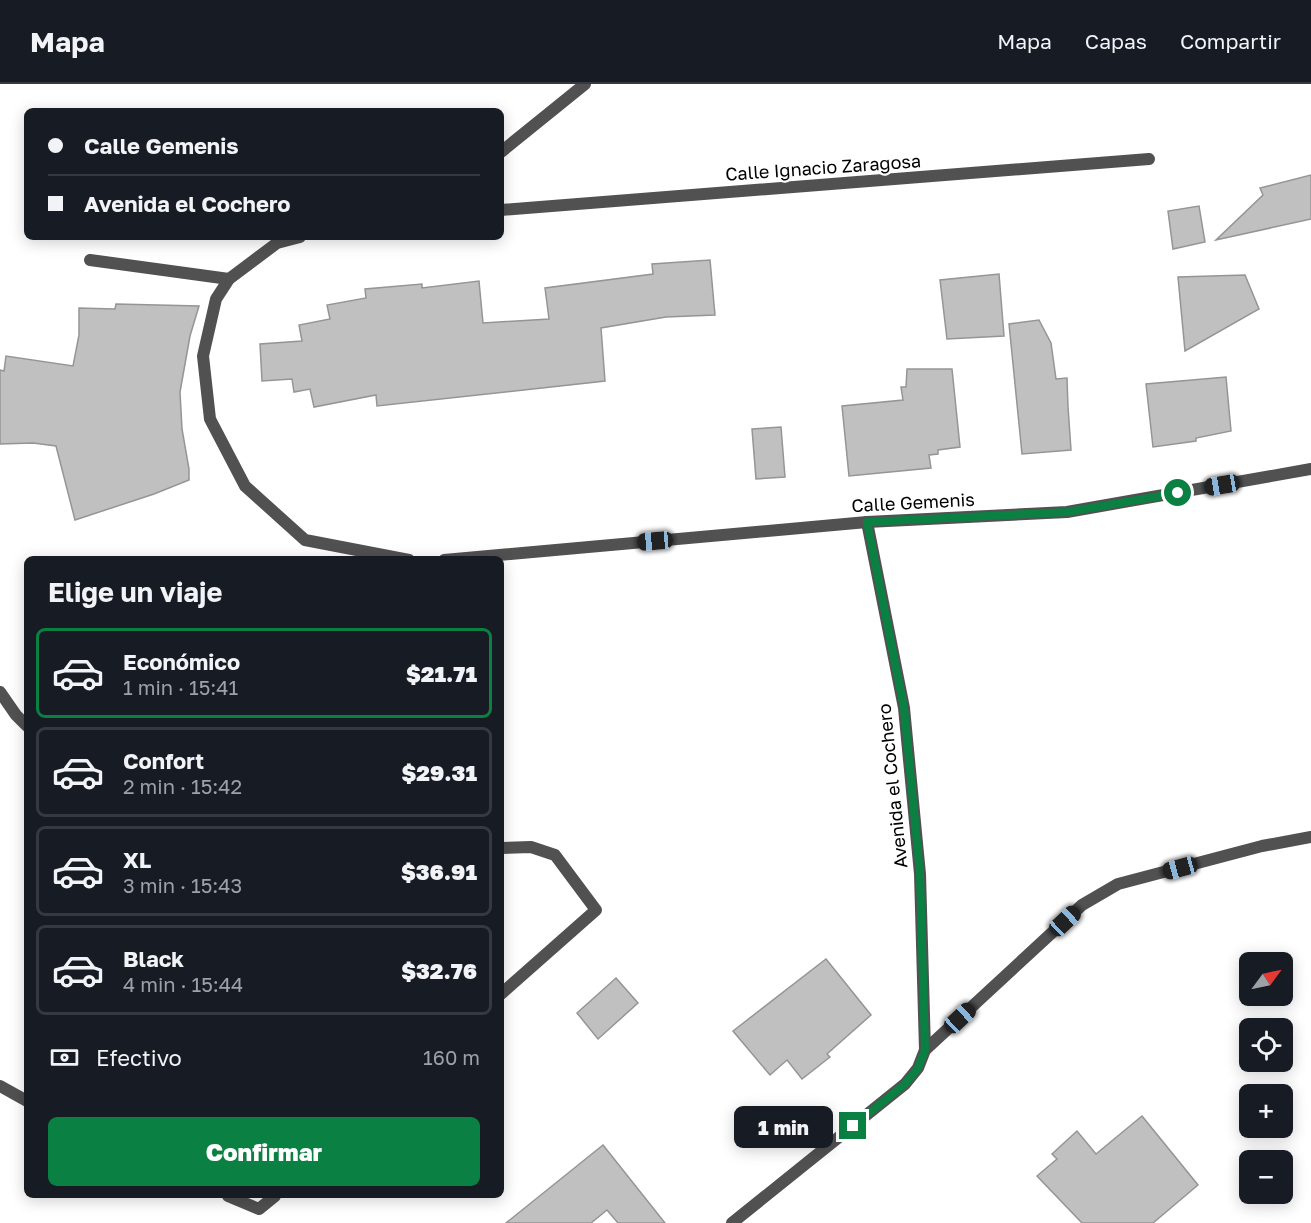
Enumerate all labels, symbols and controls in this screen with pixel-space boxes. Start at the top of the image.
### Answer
text: Mapa [30,25,105,58]
text: Mapa [997,28,1052,54]
text: Capas [1085,28,1147,54]
text: Compartir [1180,28,1281,54]
text: Calle Gemenis [84,132,239,159]
street label: Calle Ignacio Zaragosa [724,149,922,185]
text: Avenida el Cochero [84,190,290,217]
car [1203,473,1241,497]
route start [1164,479,1191,506]
street label: Calle Gemenis [851,488,975,516]
car [636,530,674,552]
text: Elige un viaje [48,576,222,608]
icon: car [51,646,105,700]
text: Económico [123,648,240,675]
text: $21.71 [406,660,477,687]
text: 1 min · 15:41 [123,675,238,699]
street label: Avenida el Cochero [872,703,912,869]
icon: car [51,745,105,799]
text: Confort [123,747,204,774]
text: $29.31 [402,759,477,786]
text: 2 min · 15:42 [123,774,242,798]
icon: car [51,844,105,898]
text: XL [123,846,151,873]
car [1160,855,1200,881]
text: $36.91 [401,858,477,885]
text: 3 min · 15:43 [123,873,242,897]
car [1046,902,1084,940]
icon: car [51,943,105,997]
text: Black [123,945,184,972]
north arrow [1239,952,1293,1006]
map controls [1239,952,1293,1204]
text: $32.76 [401,957,477,984]
text: 4 min · 15:44 [123,972,243,996]
car [941,999,979,1037]
button: locate [1239,1018,1293,1072]
icon: cash [48,1041,81,1074]
text: Efectivo [96,1044,182,1071]
text: 160 m [423,1045,480,1069]
button: + [1239,1084,1293,1138]
callout: 1 min [733,1105,832,1147]
route end [839,1112,866,1139]
text: 1 min [758,1115,809,1139]
button: Confirmar [48,1117,480,1186]
button: − [1239,1150,1293,1204]

